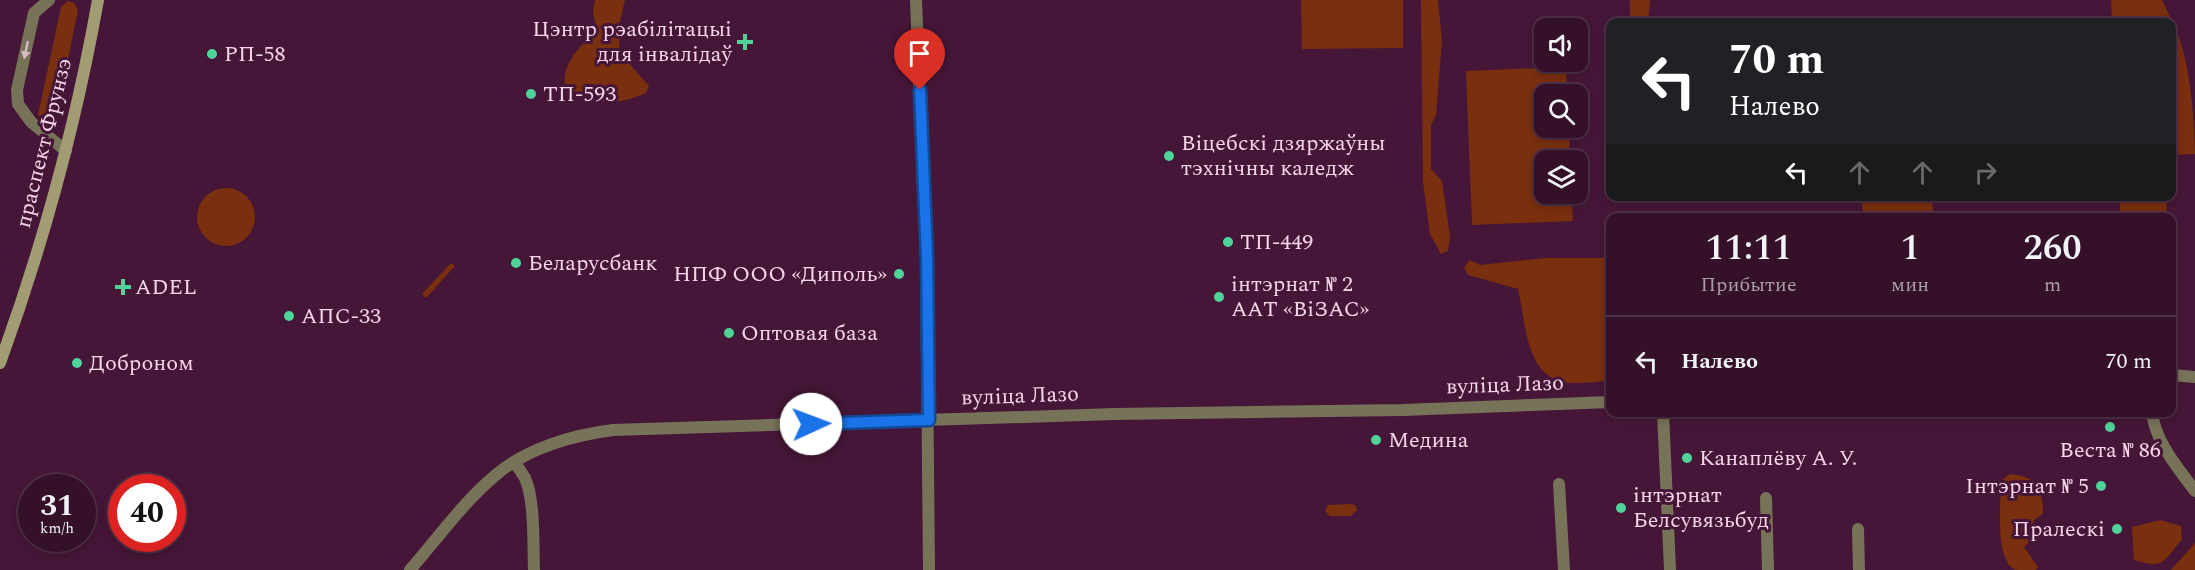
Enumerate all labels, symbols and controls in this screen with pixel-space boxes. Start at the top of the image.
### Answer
place label: Цэнтр рэабілітацыі для інвалідаў [532,13,733,71]
map controls [1534,18,1588,204]
button: sound [1534,18,1588,72]
pin [894,28,945,90]
text: 70 m [1729,29,1824,92]
marker: Цэнтр рэабілітацыі для інвалідаў [736,33,754,51]
icon: arrive [903,37,936,70]
place label: РП-58 [224,38,285,71]
one-way arrow [20,41,30,60]
icon: left [1630,42,1708,120]
marker: РП-58 [205,47,219,61]
street label: праспект Фрунзэ [7,55,81,231]
place label: ТП-593 [543,78,616,111]
button: search [1534,84,1588,138]
text: Налево [1729,86,1820,128]
marker: ТП-593 [524,87,538,101]
place label: Віцебскі дзяржаўны тэхнічны каледж [1181,127,1386,185]
marker: Віцебскі дзяржаўны тэхнічны каледж [1162,149,1176,163]
button: layers [1534,150,1588,204]
icon: left [1780,156,1813,189]
icon: ahead [1843,156,1876,189]
icon: ahead [1906,156,1939,189]
icon: right [1969,156,2002,189]
text: 11:11 [1705,221,1792,276]
text: 1 [1900,221,1920,276]
text: 260 [2024,221,2081,276]
place label: ТП-449 [1240,226,1313,259]
marker: ТП-449 [1221,235,1235,249]
place label: Беларусбанк [528,247,658,280]
marker: Беларусбанк [509,256,523,270]
place label: НПФ ООО «Диполь» [673,258,888,291]
marker: НПФ ООО «Диполь» [892,267,906,281]
place label: інтэрнат № 2 ААТ «ВіЗАС» [1231,268,1370,326]
text: Прибытие [1701,270,1797,300]
text: мин [1891,270,1929,300]
text: m [2044,270,2061,300]
place label: ADEL [135,271,197,304]
marker: ADEL [116,280,130,294]
marker: інтэрнат № 2 ААТ «ВіЗАС» [1212,290,1226,304]
place label: АПС-33 [301,300,381,333]
marker: АПС-33 [282,309,296,323]
place label: Оптовая база [741,317,878,350]
marker: Оптовая база [722,326,736,340]
icon: left [1630,345,1663,378]
text: Налево [1681,345,1758,378]
text: 70 m [2106,345,2152,378]
place label: Доброном [89,347,194,380]
marker: Доброном [70,356,84,370]
street label: вуліца Лазо [1446,366,1564,404]
street label: вуліца Лазо [961,377,1079,415]
position arrow [779,392,843,456]
marker: Веста № 86 [2103,420,2117,434]
place label: Медина [1388,424,1469,457]
marker: Медина [1369,433,1383,447]
place label: Веста № 86 [2059,434,2161,467]
place label: Канаплёву А. У. [1699,442,1857,475]
marker: Канаплёву А. У. [1680,451,1694,465]
place label: Інтэрнат № 5 [1965,470,2089,503]
speed limit sign: 40 [108,474,186,552]
place label: інтэрнат Белсувязьбуд [1633,479,1769,537]
marker: Інтэрнат № 5 [2094,479,2108,493]
text: 31 [40,483,74,529]
marker: інтэрнат Белсувязьбуд [1614,501,1628,515]
place label: Пралескі [2013,513,2105,546]
text: km/h [40,517,74,540]
marker: Пралескі [2110,522,2124,536]

